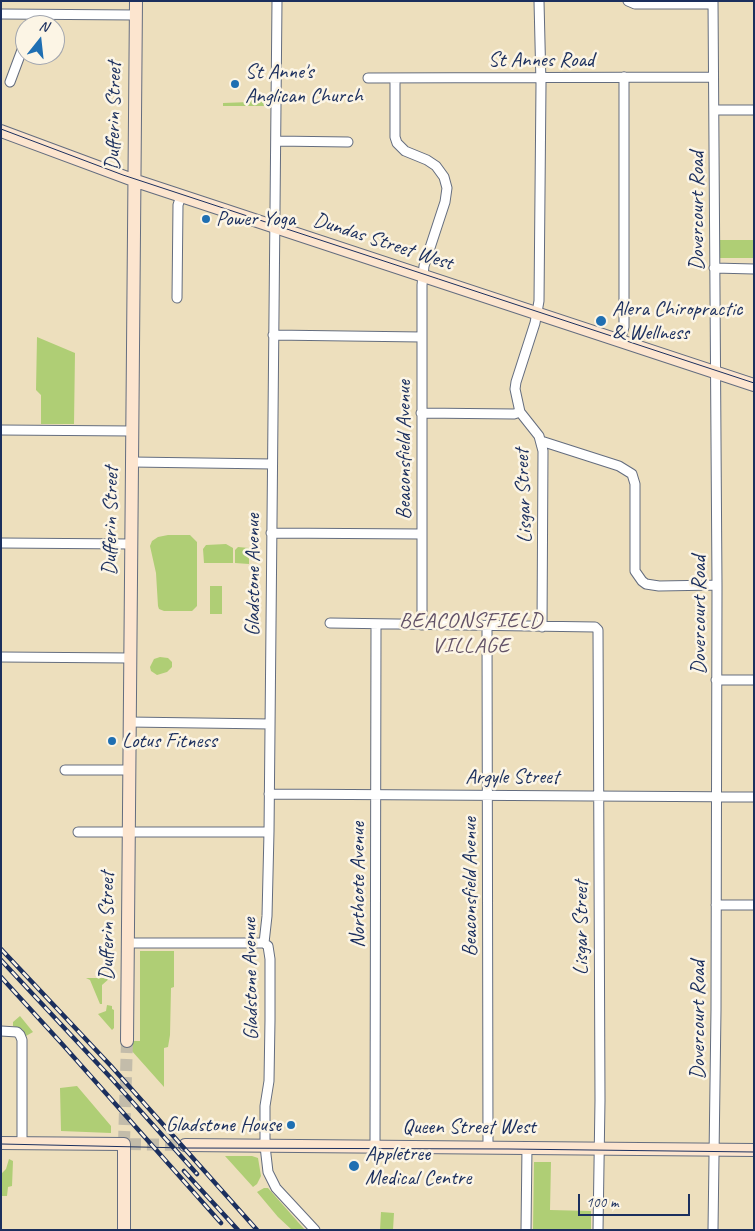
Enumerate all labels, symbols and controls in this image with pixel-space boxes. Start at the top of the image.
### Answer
north arrow [15,15,65,65]
text: N [37,17,51,35]
street label: St Annes Road [488,47,594,73]
place label: St Anne's Anglican Church [245,59,363,109]
street label: Dufferin Street [100,61,128,171]
marker: St Anne's Anglican Church [229,78,241,90]
street label: Dovercourt Road [684,152,710,270]
place label: Power Yoga [216,206,295,232]
street label: Dundas Street West [310,208,456,276]
marker: Power Yoga [200,213,212,225]
place label: Alera Chiropractic & Wellness [612,296,742,346]
marker: Alera Chiropractic & Wellness [594,314,608,328]
street label: Beaconsfield Avenue [391,380,417,520]
street label: Lisgar Street [510,448,538,544]
street label: Dufferin Street [97,466,125,576]
street label: Gladstone Avenue [240,514,266,636]
street label: Dovercourt Road [686,556,712,674]
district label: BEACONSFIELD VILLAGE [398,608,544,660]
place label: Lotus Fitness [122,728,217,754]
marker: Lotus Fitness [106,735,118,747]
street label: Argyle Street [465,764,559,790]
street label: Beaconsfield Avenue [457,817,483,957]
street label: Northcote Avenue [345,822,371,948]
street label: Dufferin Street [94,872,120,980]
street label: Lisgar Street [568,881,594,975]
street label: Gladstone Avenue [237,918,265,1040]
street label: Dovercourt Road [685,961,711,1079]
place label: Gladstone House [166,1112,281,1138]
street label: Queen Street West [402,1114,536,1140]
marker: Gladstone House [285,1119,297,1131]
place label: Appletree Medical Centre [365,1141,471,1191]
marker: Appletree Medical Centre [347,1159,361,1173]
scale bar [580,1184,692,1216]
text: 100 m [586,1193,618,1212]

